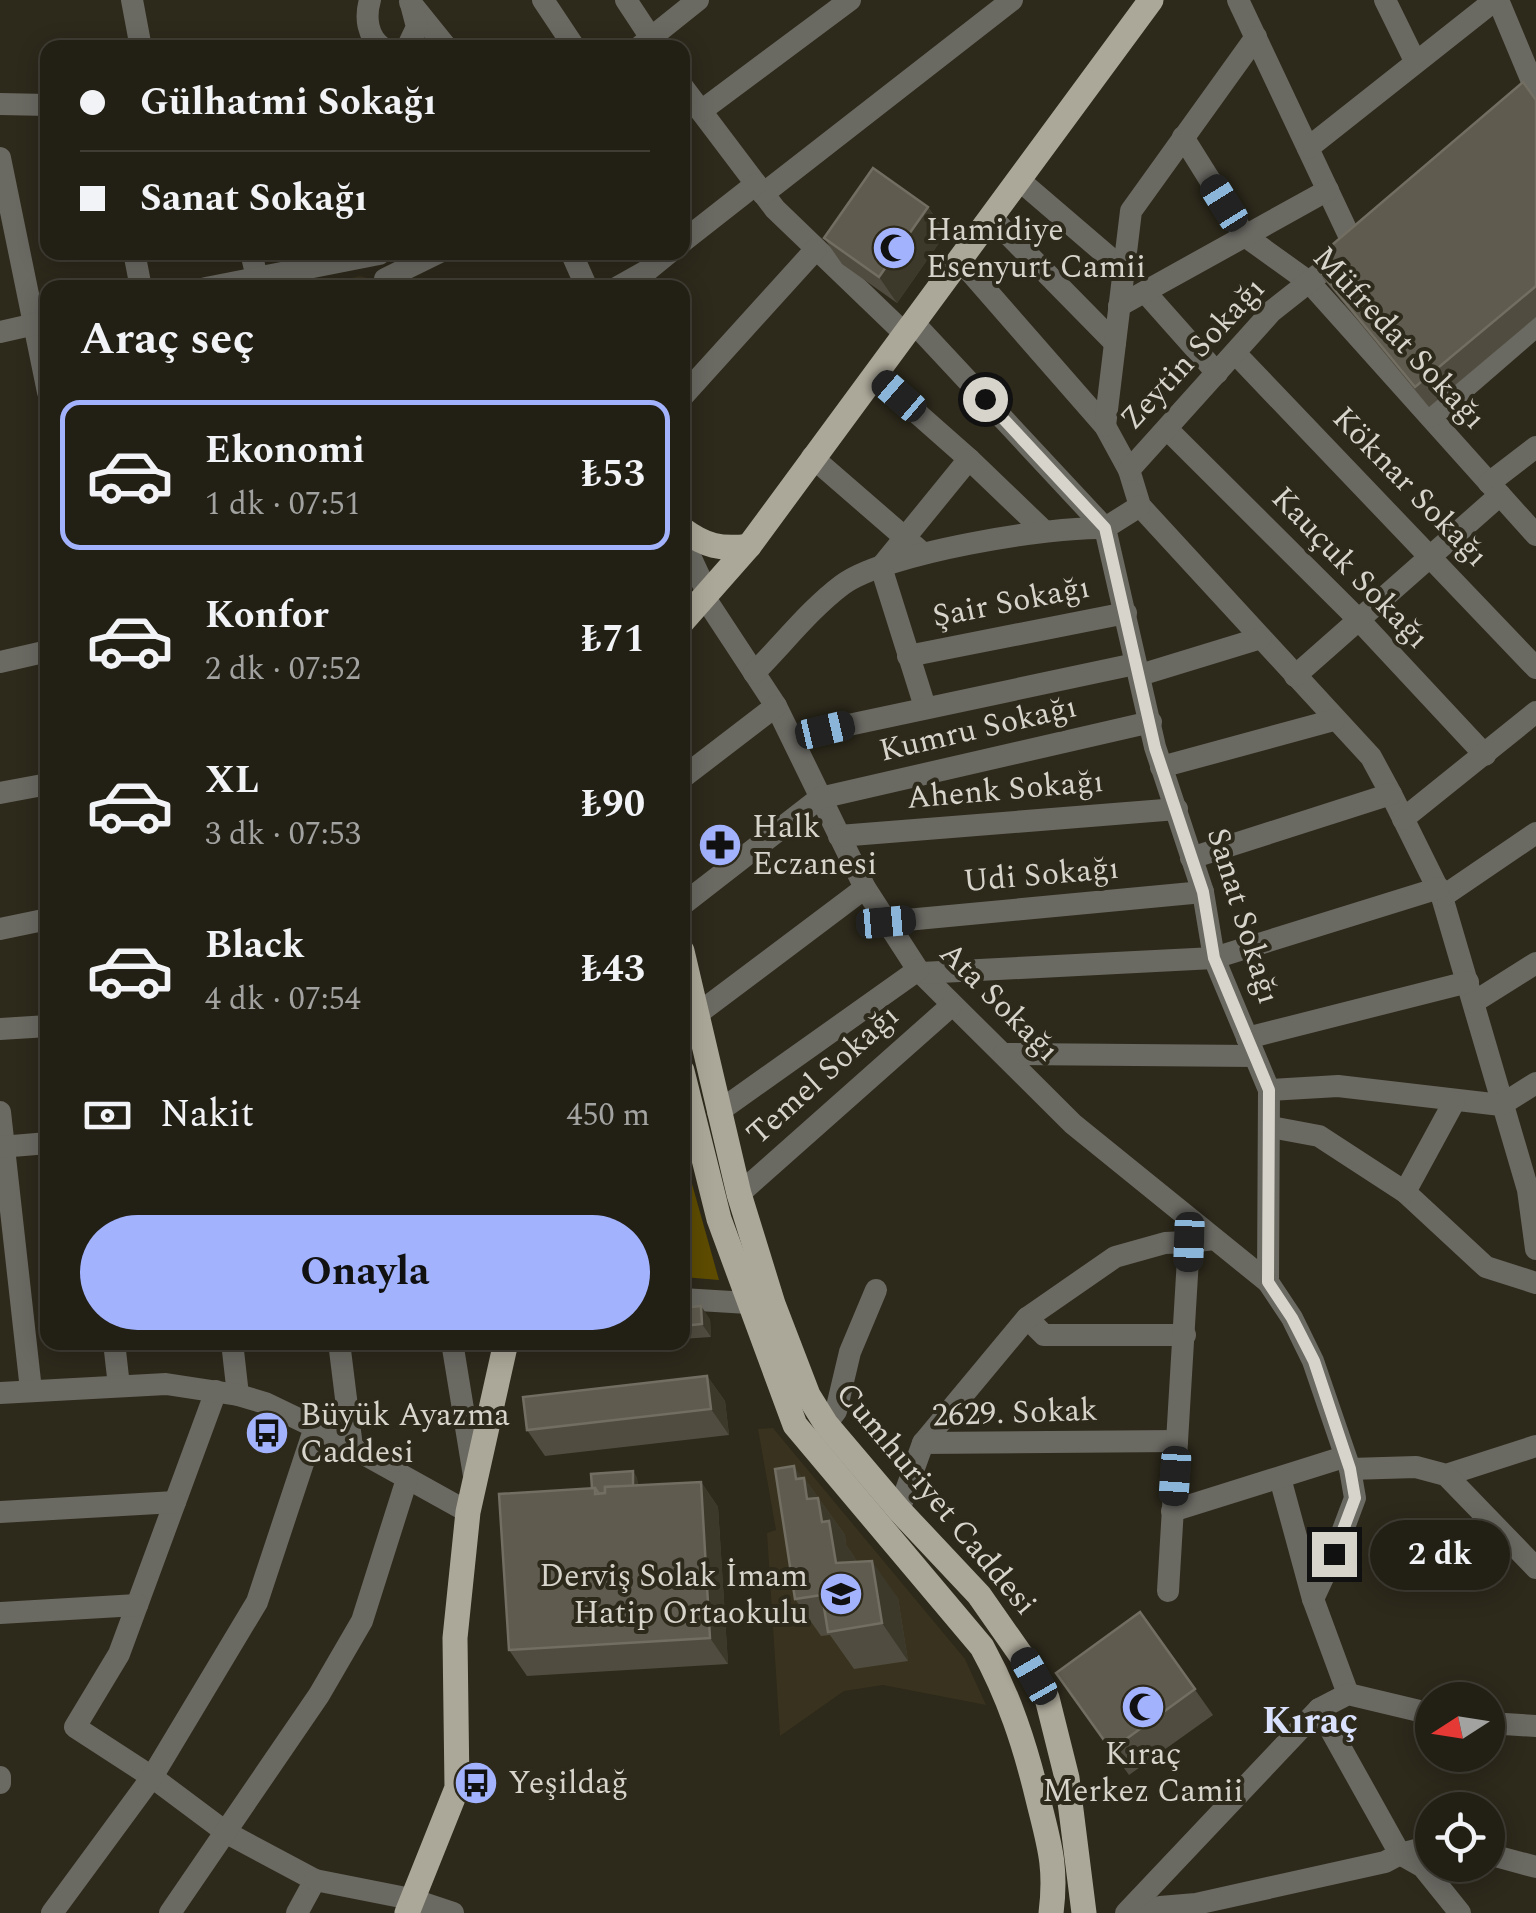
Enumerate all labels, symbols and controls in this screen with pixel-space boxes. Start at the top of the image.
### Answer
text: Gülhatmi Sokağı [140,74,436,132]
text: Sanat Sokağı [140,170,367,228]
car [1195,170,1253,236]
place label: Hamidiye Esenyurt Camii [926,206,1146,292]
mosque icon: Hamidiye Esenyurt Camii [871,225,917,271]
street label: Müfredat Sokağı [1301,235,1497,441]
street label: Zeytin Sokağı [1109,266,1277,442]
text: Araç seç [80,305,255,374]
car [867,365,931,427]
route start [963,377,1008,422]
street label: Köknar Sokağı [1320,395,1500,579]
text: Ekonomi [205,422,365,480]
icon: car [85,430,175,520]
text: ₺53 [581,446,645,504]
street label: Kauçuk Sokağı [1259,475,1441,661]
text: 1 dk · 07:51 [205,480,361,529]
street label: Şair Sokağı [928,563,1094,641]
text: Konfor [205,587,329,645]
icon: car [85,595,175,685]
text: ₺71 [581,611,645,669]
text: 2 dk · 07:52 [205,645,361,694]
street label: Kumru Sokağı [874,682,1082,776]
car [792,709,858,751]
text: XL [205,752,259,810]
street label: Ahenk Sokağı [904,757,1106,823]
icon: car [85,760,175,850]
text: ₺90 [581,776,645,834]
place label: Halk Eczanesi [752,803,877,889]
text: 3 dk · 07:53 [205,810,361,859]
pharmacy icon: Halk Eczanesi [697,822,743,868]
street label: Sanat Sokağı [1193,822,1293,1010]
street label: Udi Sokağı [961,844,1121,906]
car [855,904,917,940]
text: Black [205,917,305,975]
icon: car [85,925,175,1015]
street label: Ata Sokağı [927,930,1071,1074]
text: ₺43 [581,941,645,999]
text: 4 dk · 07:54 [205,975,361,1024]
street label: Temel Sokağı [736,993,910,1157]
text: Nakit [160,1086,254,1144]
icon: cash [80,1088,135,1143]
text: 450 m [566,1091,650,1140]
car [1173,1211,1205,1273]
button: Onayla [80,1215,650,1330]
street label: Cumhuriyet Caddesi [823,1371,1049,1627]
street label: 2629. Sokak [931,1386,1099,1440]
place label: Büyük Ayazma Caddesi [300,1391,510,1477]
bus stop icon: Büyük Ayazma Caddesi [244,1410,290,1456]
car [1158,1445,1192,1507]
callout: 2 dk [1369,1519,1509,1589]
text: 2 dk [1408,1530,1472,1579]
route end [1312,1532,1357,1577]
place label: Derviş Solak İmam Hatip Ortaokulu [539,1552,808,1638]
school or university icon: Derviş Solak İmam Hatip Ortaokulu [818,1571,864,1617]
car [1006,1643,1062,1709]
north arrow [1415,1682,1505,1772]
map controls [1415,1682,1505,1882]
mosque icon: Kıraç Merkez Camii [1120,1684,1166,1730]
district label: Kıraç [1262,1693,1358,1751]
place label: Kıraç Merkez Camii [1042,1730,1244,1816]
place label: Yeşildağ [508,1759,628,1808]
bus stop icon: Yeşildağ [453,1760,499,1806]
button: locate [1415,1792,1505,1882]

